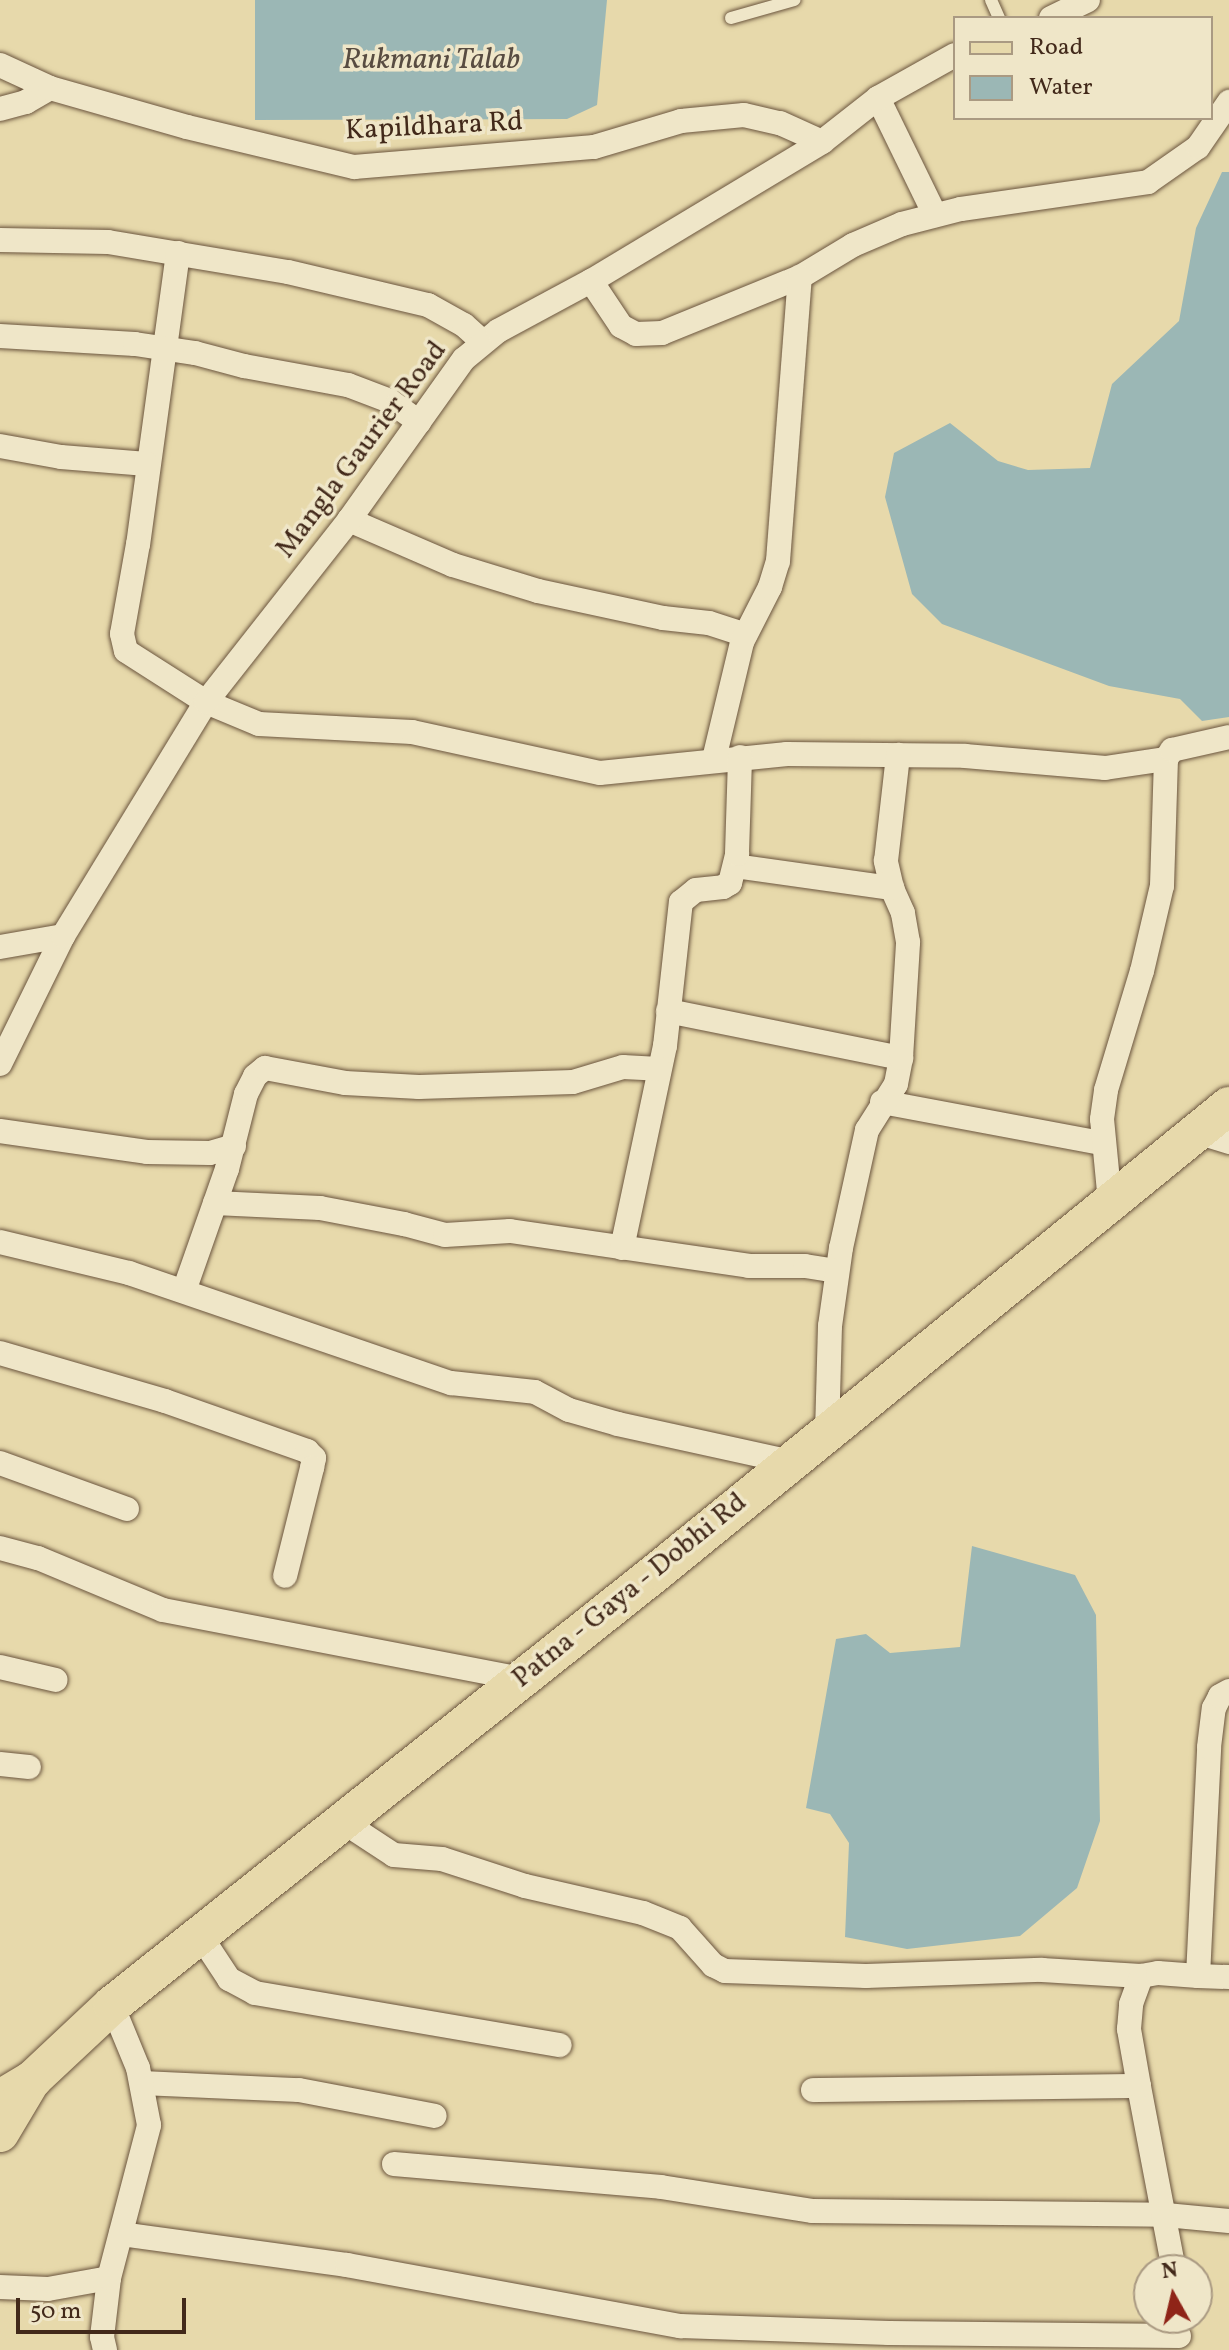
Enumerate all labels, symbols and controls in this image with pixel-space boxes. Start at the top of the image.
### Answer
legend [953,16,1213,120]
text: Road [1029,31,1083,65]
water label: Rukmani Talab [342,42,520,78]
text: Water [1029,71,1093,105]
street label: Kapildhara Rd [344,106,524,148]
street label: Mangla Gaurier Road [269,335,455,565]
street label: Patna - Gaya - Dobhi Rd [505,1485,755,1697]
north arrow [1133,2254,1213,2334]
text: N [1160,2255,1180,2288]
scale bar [20,2282,190,2332]
text: 50 m [30,2295,82,2329]

